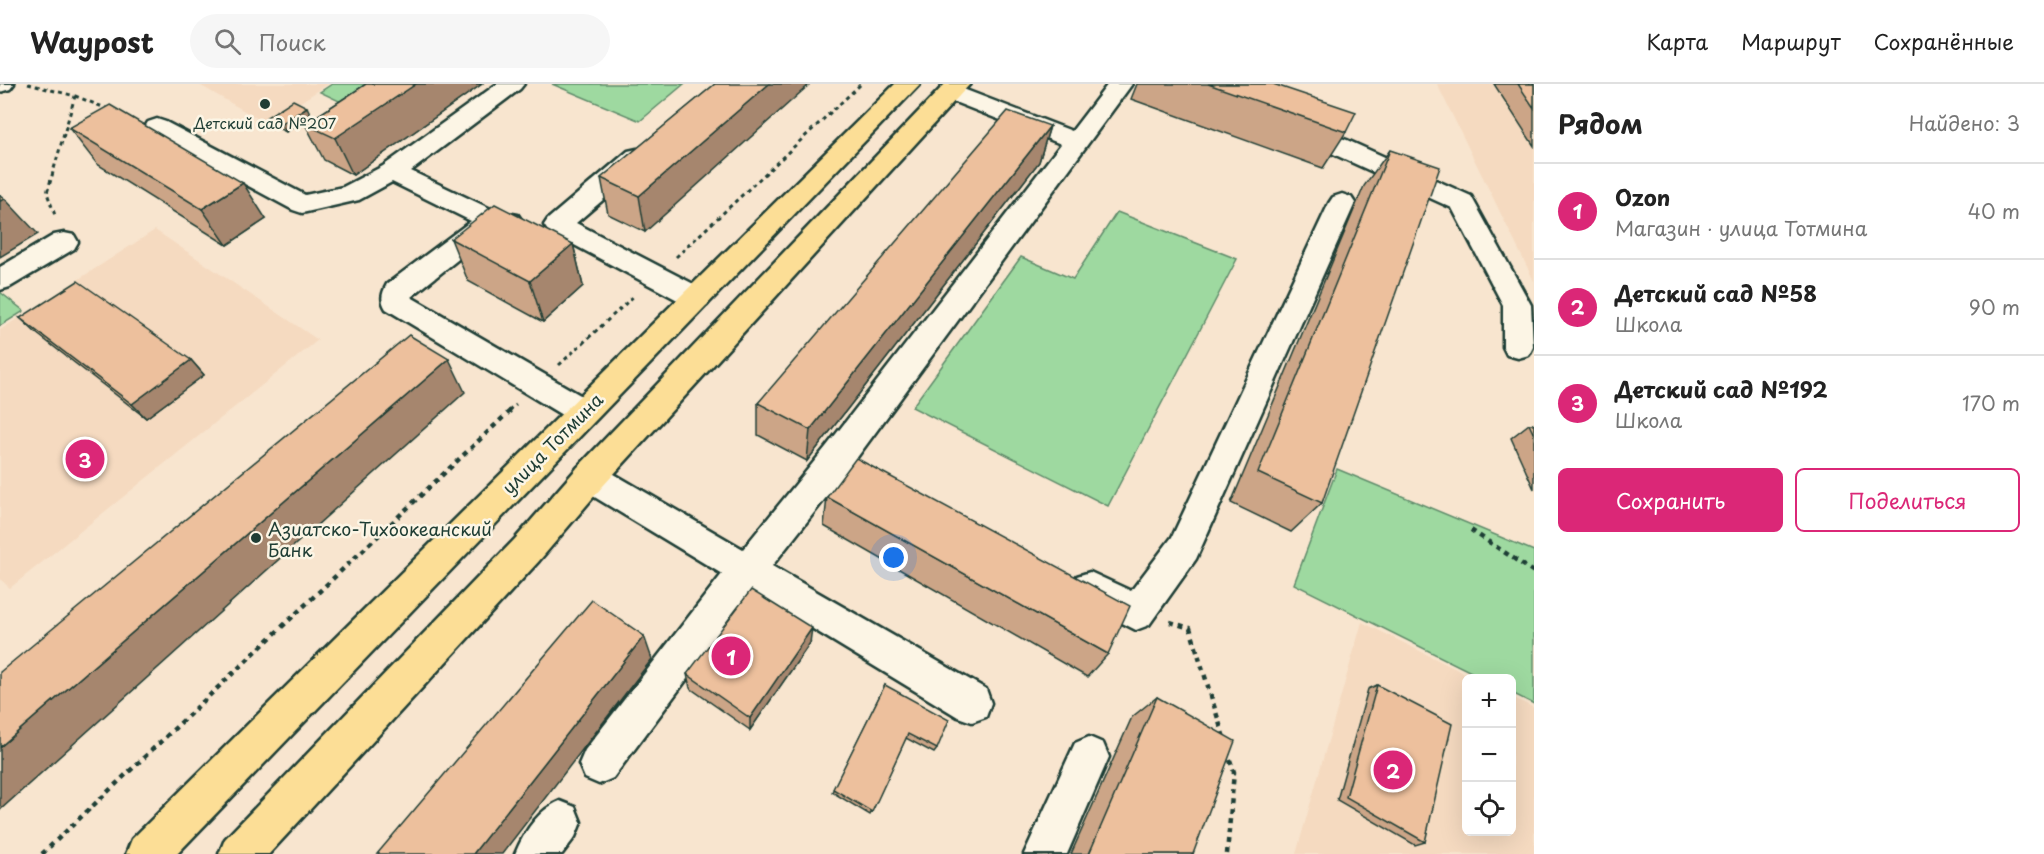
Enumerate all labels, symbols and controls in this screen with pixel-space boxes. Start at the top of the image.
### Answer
search box [190,14,610,68]
text: Waypost [30,20,154,63]
icon: search [211,25,244,58]
text: Поиск [259,25,326,58]
text: Карта [1647,25,1708,57]
text: Маршрут [1741,25,1841,57]
text: Сохранённые [1874,25,2014,57]
marker: Детский сад №207 [258,97,272,111]
text: Рядом [1558,104,1643,143]
text: Найдено: 3 [1909,108,2020,138]
place label: Детский сад №207 [193,111,337,134]
text: Ozon [1615,180,1670,213]
text: 1 [1573,196,1582,226]
text: 40 m [1968,196,2020,226]
text: Магазин · улица Тотмина [1615,213,1867,243]
text: Детский сад №58 [1615,276,1817,309]
text: 2 [1570,292,1585,322]
text: 90 m [1969,292,2020,322]
text: Школа [1615,309,1682,339]
text: Детский сад №192 [1615,372,1828,405]
street label: улица Тотмина [495,386,609,500]
text: 3 [1571,388,1584,418]
text: 170 m [1962,388,2020,418]
text: Школа [1615,405,1682,435]
pin: 3 [66,436,104,482]
button: Сохранить [1558,468,1783,532]
button: Поделиться [1795,468,2020,532]
place label: Азиатско-Тихоокеанский Банк [268,515,492,563]
marker: Азиатско-Тихоокеанский Банк [249,531,263,545]
your location [879,543,908,572]
pin: 1 [712,634,750,678]
map controls [1462,674,1516,836]
button: + [1462,674,1516,728]
button: − [1462,728,1516,782]
pin: 2 [1374,748,1412,792]
button: locate [1462,782,1516,836]

